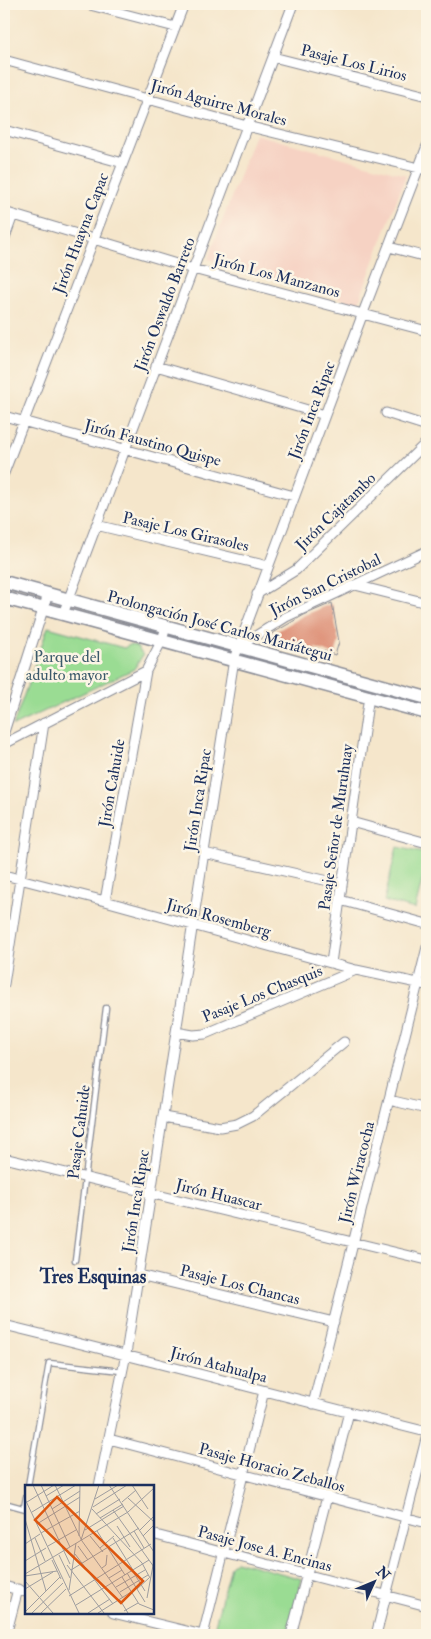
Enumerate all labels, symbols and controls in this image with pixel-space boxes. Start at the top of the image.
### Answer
street label: Pasaje Los Lirios [299,40,409,86]
street label: Jirón Aguirre Morales [147,75,289,132]
street label: Jirón Huayna Capac [48,169,114,298]
street label: Jirón Oswaldo Barreto [130,234,201,376]
street label: Jirón Los Manzanos [210,249,342,303]
street label: Jirón Inca Ripac [284,358,341,464]
street label: Jirón Faustino Quispe [81,415,224,472]
street label: Jirón Cajatambo [291,468,381,556]
street label: Pasaje Los Girasoles [121,508,251,556]
street label: Jirón San Cristobal [266,549,385,622]
street label: Prolongación José Carlos Mariátegui [105,586,335,667]
park label: Parque del adulto mayor [26,647,108,685]
street label: Jirón Cahuide [94,737,131,830]
street label: Pasaje Señor de Muruhuay [314,742,358,912]
street label: Jirón Inca Ripac [180,747,217,854]
street label: Jirón Rosemberg [163,894,274,943]
street label: Pasaje Los Chasquis [199,961,326,1027]
street label: Pasaje Cahuide [63,1083,95,1180]
street label: Jirón Wiracocha [334,1119,380,1227]
street label: Jirón Inca Ripac [118,1148,155,1255]
street label: Jirón Huascar [172,1174,264,1216]
street label: Pasaje Los Chancas [178,1260,302,1310]
district label: Tres Esquinas [39,1265,147,1290]
street label: Jirón Atahualpa [167,1342,270,1389]
street label: Pasaje Horacio Zeballos [196,1439,347,1497]
inset map [25,1485,154,1614]
street label: Pasaje Jose A. Encinas [195,1521,334,1577]
north arrow [348,1556,398,1606]
text: N [372,1562,394,1584]

